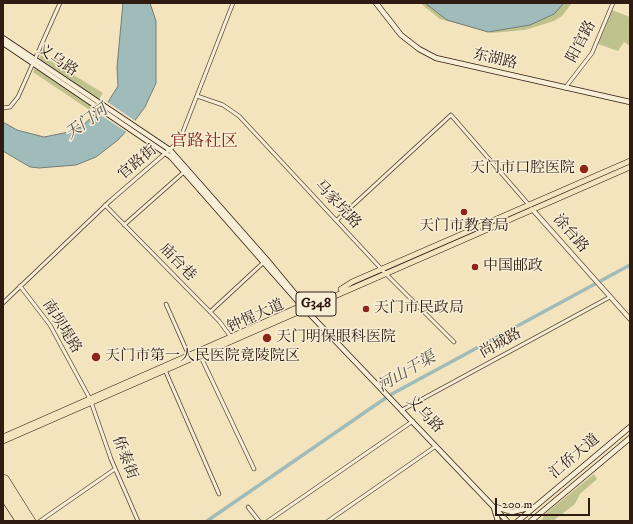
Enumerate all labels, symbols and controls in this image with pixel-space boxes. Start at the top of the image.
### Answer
street label: 阳官路 [563,18,601,66]
street label: 义乌路 [33,41,81,81]
street label: 东湖路 [471,46,519,74]
water label: 天门河 [62,101,112,145]
district label: 官路社区 [170,132,238,152]
street label: 官路街 [115,142,161,184]
place label: 天门市口腔医院 [470,160,575,178]
marker: 天门市口腔医院 [578,163,590,175]
street label: 马家垸路 [310,177,364,233]
marker: 天门市教育局 [459,207,469,217]
street label: 涂台路 [548,211,592,257]
place label: 天门市教育局 [419,218,509,236]
street label: 庙台巷 [155,241,199,285]
place label: 中国邮政 [483,258,543,276]
marker: 中国邮政 [470,262,480,272]
road number: G348 [296,292,336,316]
street label: 南坝堤路 [37,297,85,357]
street label: 钟惺大道 [225,297,287,337]
place label: 天门市民政局 [374,300,464,318]
marker: 天门市民政局 [361,304,371,314]
street label: 尚城路 [477,325,525,363]
place label: 天门明保眼科医院 [276,329,396,347]
marker: 天门明保眼科医院 [261,332,273,344]
place label: 天门市第一人民医院竟陵院区 [105,348,300,366]
water label: 河山干渠 [374,349,440,397]
marker: 天门市第一人民医院竟陵院区 [90,351,102,363]
street label: 义乌路 [402,393,446,437]
street label: 汇侨大道 [546,431,604,483]
street label: 侨泰街 [108,434,140,482]
scale bar [497,490,592,516]
text: 200 m [502,497,532,512]

